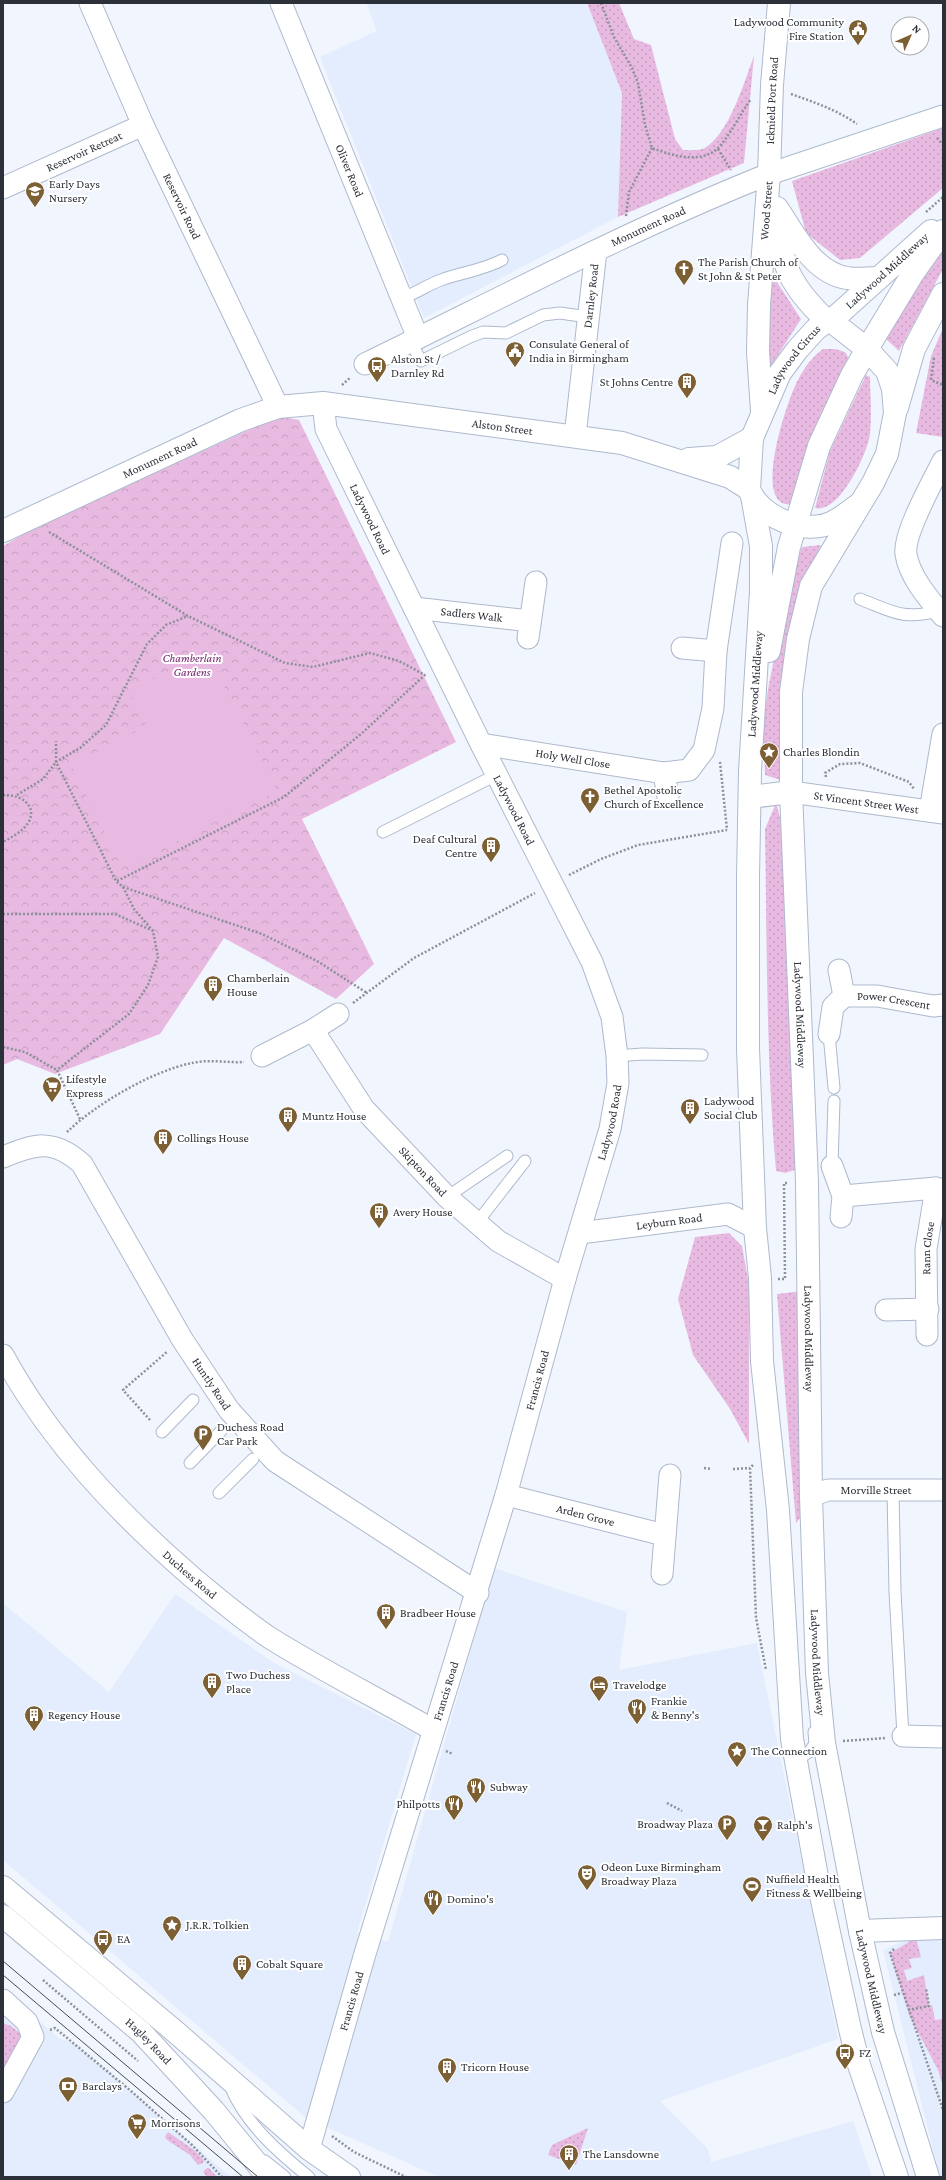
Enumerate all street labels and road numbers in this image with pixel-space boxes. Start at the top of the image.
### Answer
street label: Icknield Port Road [763,56,781,145]
street label: Reservoir Retreat [44,128,125,175]
street label: Oliver Road [332,142,367,200]
street label: Reservoir Road [160,171,204,242]
street label: Wood Street [757,179,776,240]
street label: Monument Road [609,203,688,249]
street label: Ladywood Middleway [842,230,931,312]
street label: Darnley Road [580,262,602,329]
street label: Ladywood Circus [765,321,823,396]
street label: Alston Street [471,416,535,438]
street label: Monument Road [120,434,200,481]
street label: Ladywood Road [347,481,393,557]
street label: Sadlers Walk [440,604,504,625]
street label: Ladywood Middleway [744,630,766,738]
street label: Holy Well Close [535,746,611,771]
street label: Ladywood Road [490,773,538,848]
street label: St Vincent Street West [813,788,921,817]
street label: Ladywood Middleway [791,961,809,1069]
street label: Power Crescent [857,989,932,1013]
street label: Ladywood Road [594,1083,625,1162]
street label: Skipton Road [396,1144,450,1200]
street label: Leyburn Road [635,1210,704,1233]
street label: Rann Close [919,1221,937,1275]
street label: Ladywood Middleway [801,1285,817,1393]
street label: Francis Road [523,1348,552,1412]
street label: Huntly Road [189,1355,234,1413]
street label: Morville Street [841,1483,912,1497]
street label: Arden Grove [555,1501,616,1529]
street label: Duchess Road [160,1547,220,1602]
street label: Ladywood Middleway [808,1609,828,1717]
street label: Francis Road [430,1659,462,1722]
street label: Ladywood Middleway [853,1928,890,2035]
street label: Francis Road [336,1969,367,2032]
street label: Hagley Road [123,2015,175,2068]

